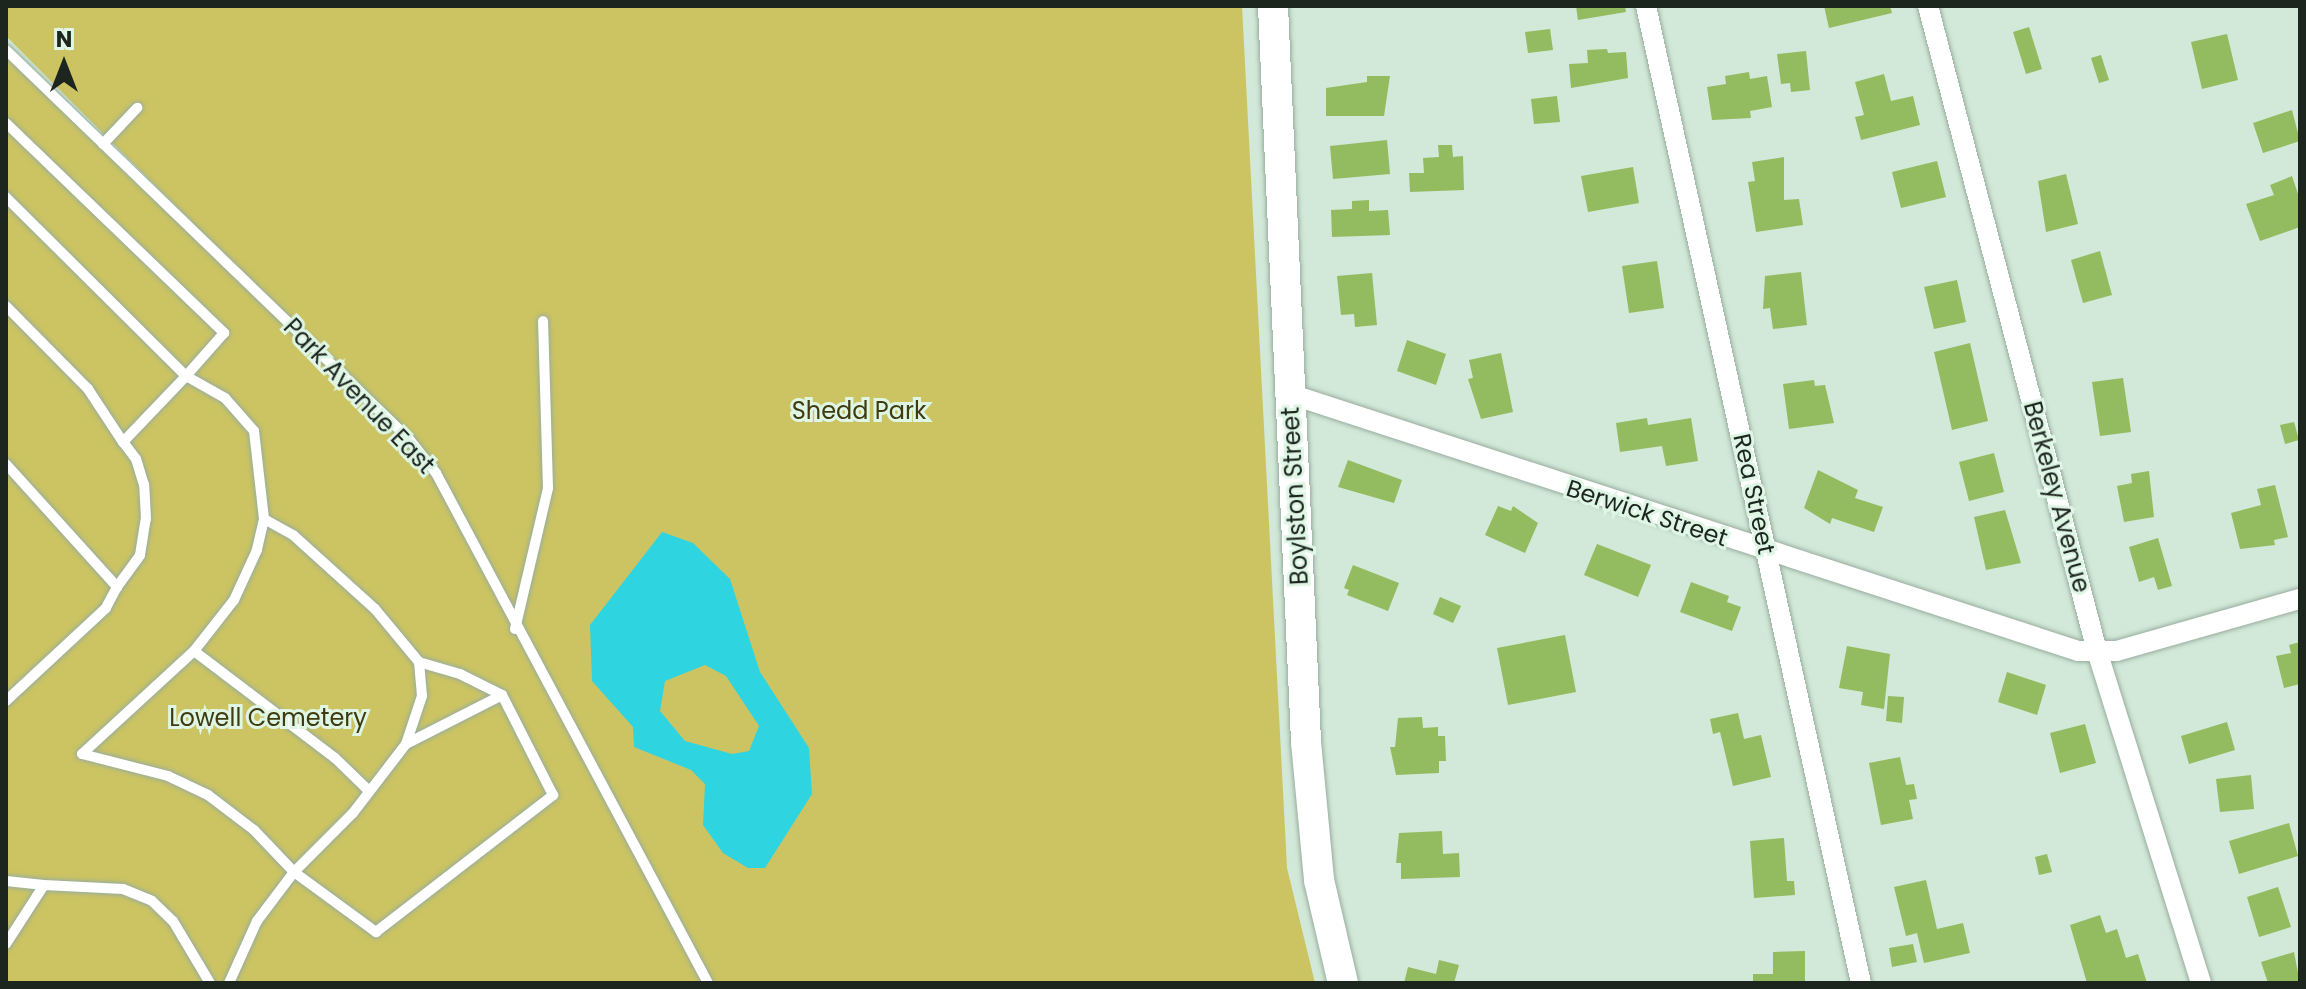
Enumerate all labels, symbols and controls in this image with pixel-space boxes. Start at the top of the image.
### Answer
north arrow [24,24,104,104]
text: N [56,24,72,55]
street label: Park Avenue East [278,313,440,479]
park label: Shedd Park [792,397,926,425]
street label: Berkeley Avenue [2018,398,2096,596]
street label: Boylston Street [1276,406,1314,586]
street label: Rea Street [1727,431,1781,557]
street label: Berwick Street [1563,473,1731,553]
park label: Lowell Cemetery [169,704,367,732]

